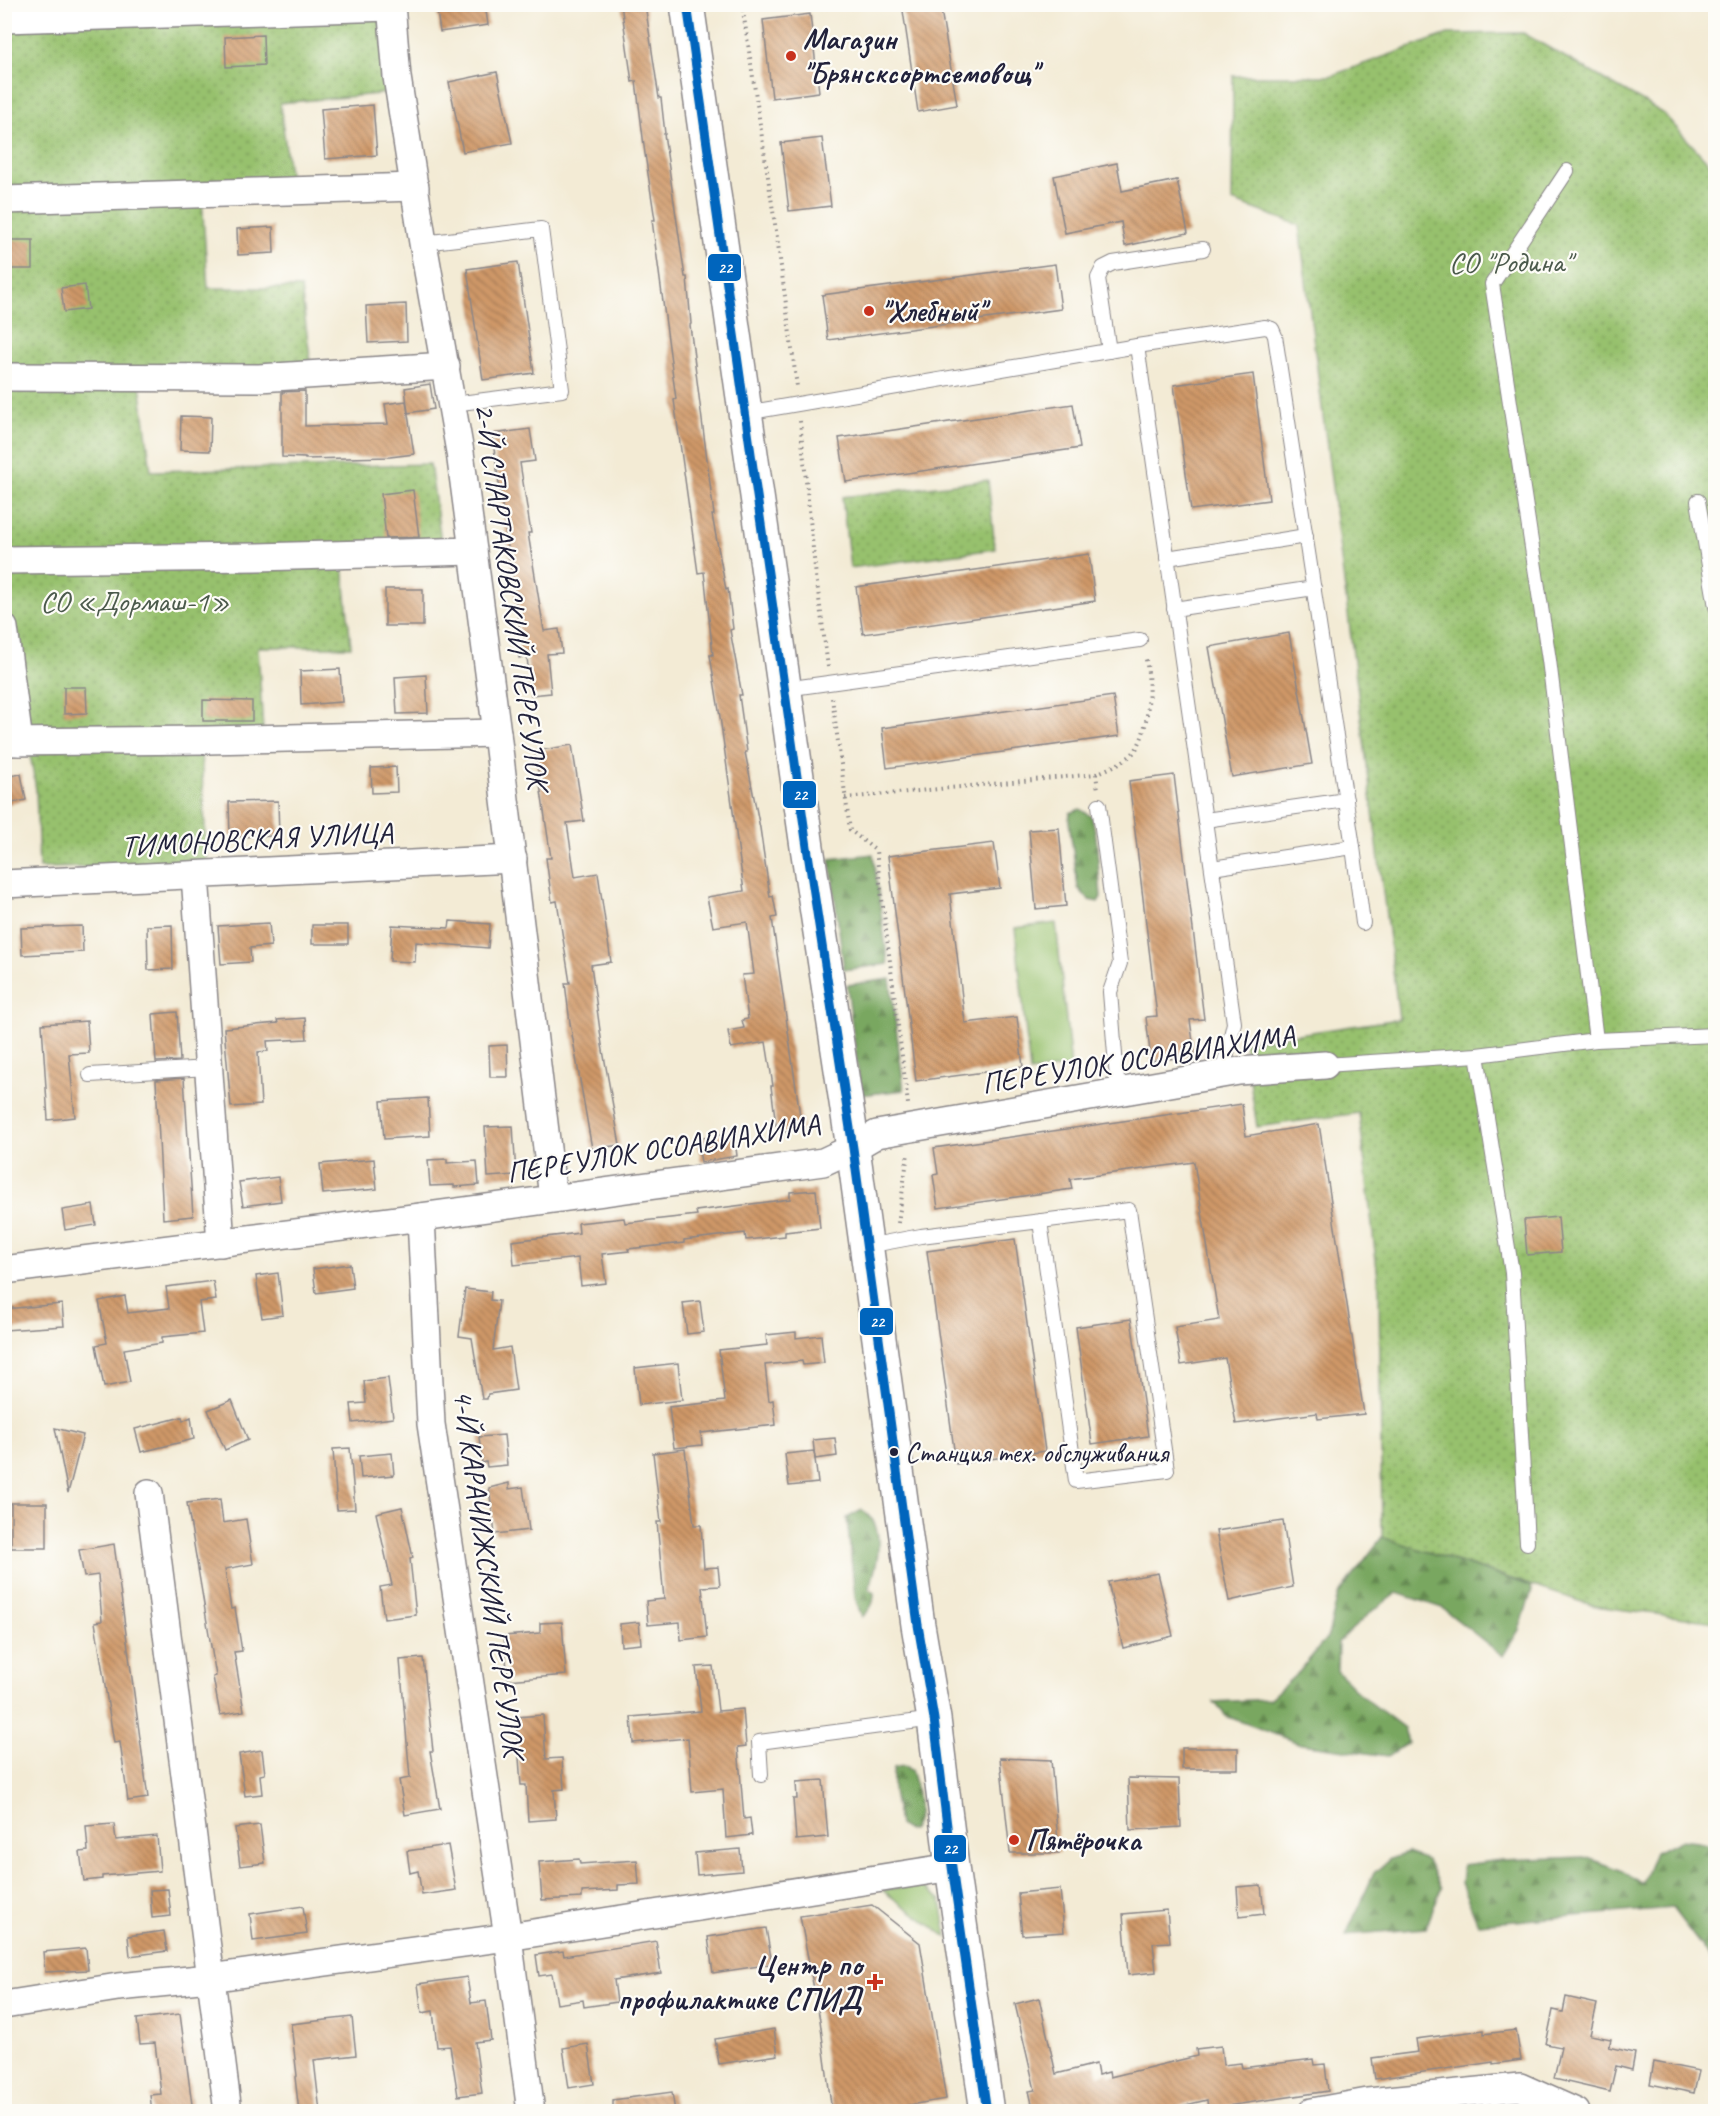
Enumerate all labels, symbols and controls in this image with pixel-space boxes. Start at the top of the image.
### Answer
place label: Магазин "Брянсксортсемовощ" [803,20,1044,92]
marker: Магазин "Брянсксортсемовощ" [784,49,798,63]
park label: СО "Родина" [1449,243,1577,281]
line badge: 22 [707,253,742,282]
text: 22 [718,258,734,278]
place label: "Хлебный" [881,292,992,330]
marker: "Хлебный" [862,304,876,318]
street label: 2-Й СПАРТАКОВСКИЙ ПЕРЕУЛОК [466,401,559,797]
park label: СО «Дормаш-1» [40,582,230,620]
line badge: 22 [782,780,817,809]
text: 22 [793,785,809,805]
street label: ТИМОНОВСКАЯ УЛИЦА [120,813,395,865]
street label: ПЕРЕУЛОК ОСОАВИАХИМА [979,1015,1298,1102]
street label: ПЕРЕУЛОК ОСОАВИАХИМА [504,1104,823,1191]
line badge: 22 [859,1307,894,1336]
text: 22 [870,1312,886,1332]
street label: 4-Й КАРАЧИЖСКИЙ ПЕРЕУЛОК [444,1387,534,1765]
place label: Станция тех. обслуживания [905,1435,1171,1470]
marker: Станция тех. обслуживания [888,1446,900,1458]
place label: Пятёрочка [1026,1821,1143,1859]
marker: Пятёрочка [1007,1833,1021,1847]
line badge: 22 [933,1834,967,1863]
text: 22 [943,1839,959,1859]
place label: Центр по профилактике СПИД [617,1946,865,2018]
marker: Центр по профилактике СПИД [866,1973,884,1991]

